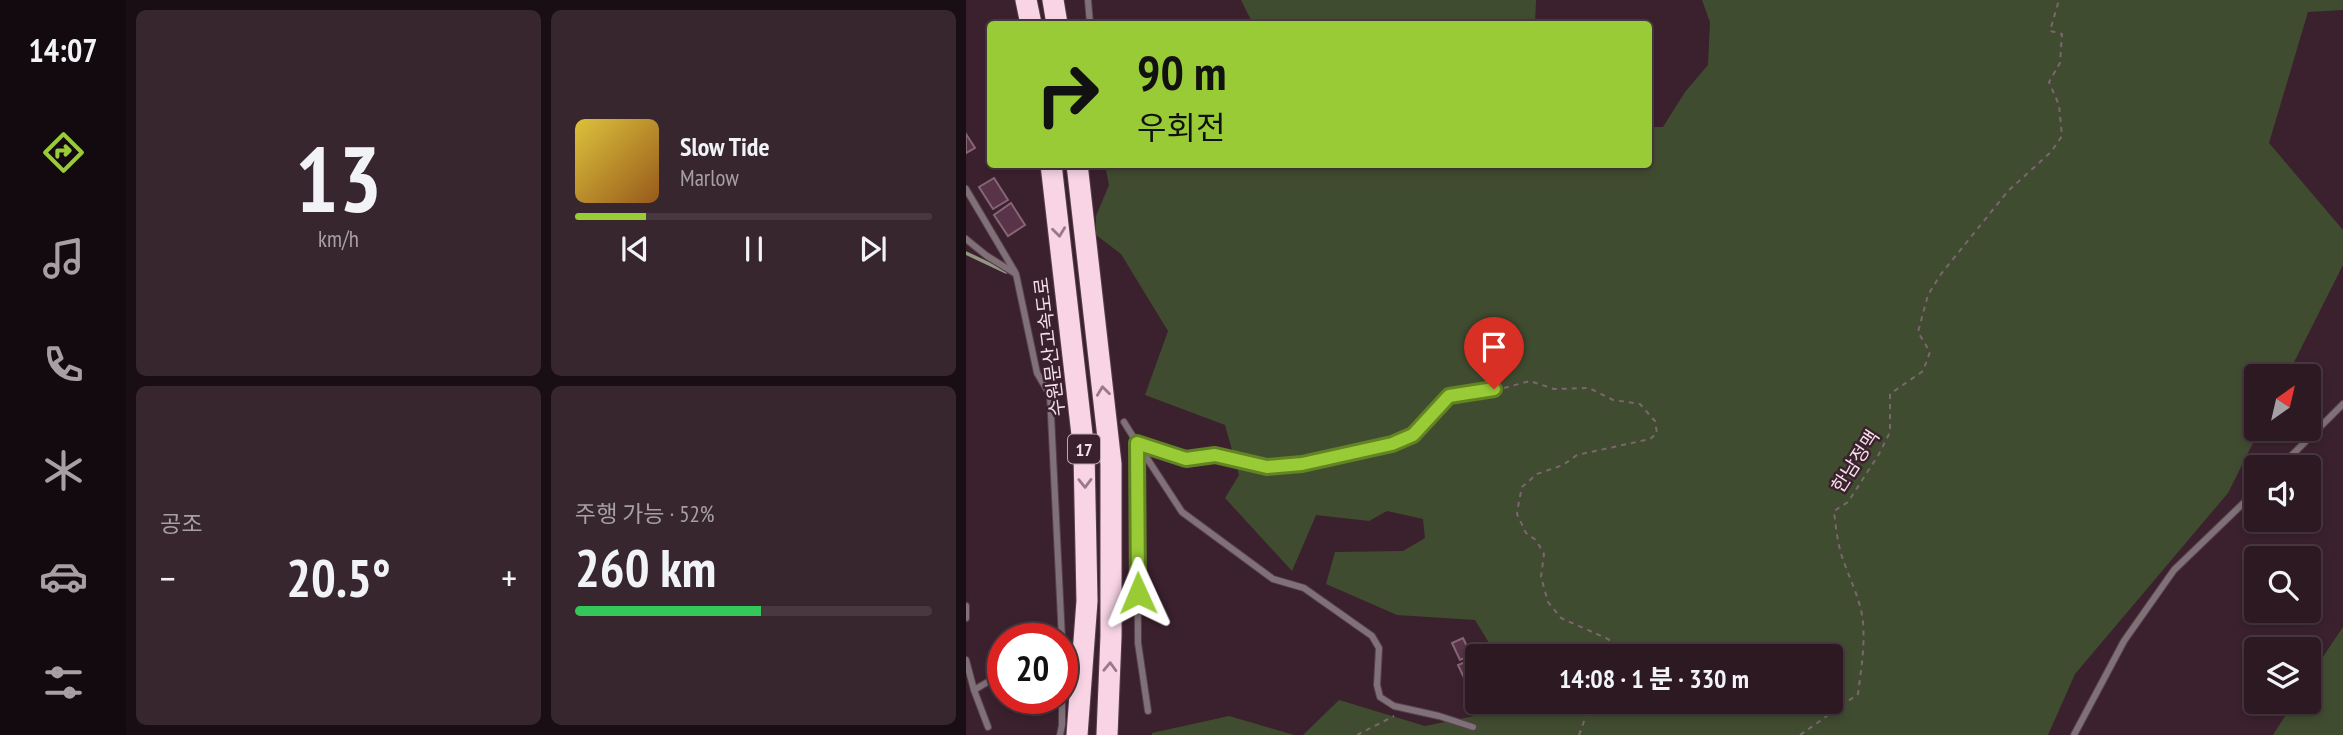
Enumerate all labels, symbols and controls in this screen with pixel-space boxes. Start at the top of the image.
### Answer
text: 14:07 [28,29,98,71]
text: 90 m [1137,40,1226,104]
icon: right [1022,49,1113,140]
text: 우회전 [1137,106,1225,148]
text: 13 [295,119,382,237]
icon: directions [39,128,88,177]
text: Slow Tide [680,130,770,163]
text: Marlow [680,163,739,192]
text: km/h [318,224,359,253]
one-way arrow [1051,227,1066,238]
icon: previous [616,230,654,268]
icon: pause [735,230,773,268]
icon: next [854,230,892,268]
icon: music [39,234,88,283]
street label: 수원문산고속도로 [1029,276,1069,418]
pin [1464,317,1524,389]
icon: arrive [1475,328,1513,366]
icon: phone [39,340,88,389]
north arrow [2244,364,2320,441]
map controls [2244,364,2321,714]
one-way arrow [1095,385,1110,397]
street label: 한남정맥 [1826,425,1884,497]
road number: 17 [1068,434,1100,463]
icon: climate [39,446,88,495]
button: sound [2244,455,2321,532]
one-way arrow [1077,478,1092,489]
text: 주행 가능 · 52% [575,499,715,528]
text: 공조 [160,509,202,538]
text: 260 km [575,534,716,601]
text: 20.5° [286,544,391,611]
button: search [2244,546,2321,623]
icon: car [39,552,88,601]
text: − [160,553,176,602]
text: + [501,553,517,602]
position arrow [1101,556,1175,630]
speed limit sign: 20 [987,623,1078,714]
button: layers [2244,637,2321,714]
icon: filters [39,658,88,707]
one-way arrow [1103,661,1118,672]
text: 14:08 · 1 분 · 330 m [1559,662,1749,695]

